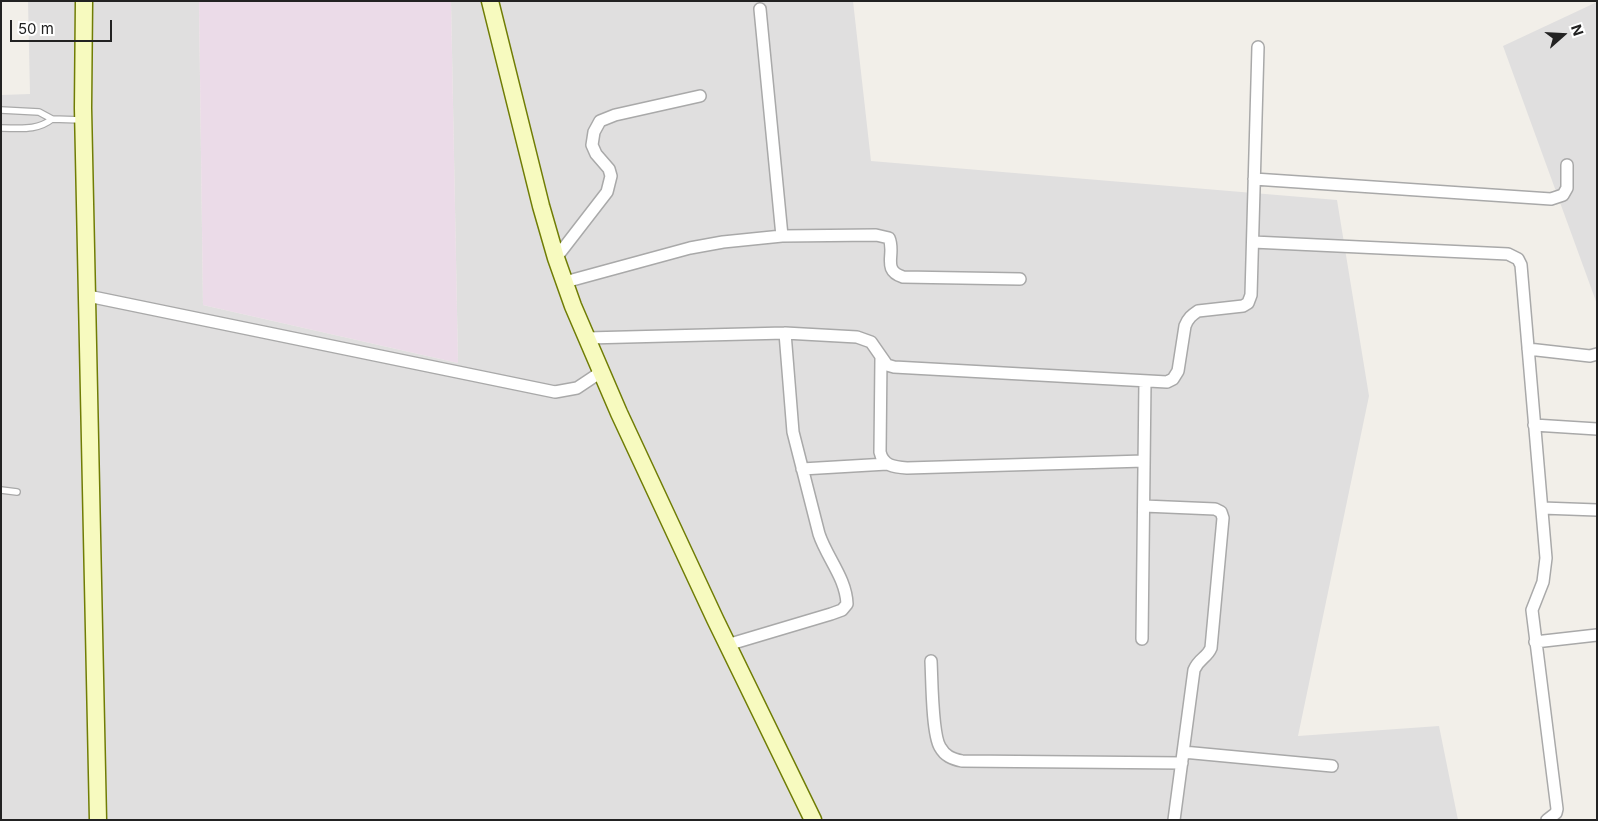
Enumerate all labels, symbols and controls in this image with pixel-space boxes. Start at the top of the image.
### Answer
scale bar [12,10,115,42]
north arrow [1538,10,1588,60]
text: 50 m [18,19,54,38]
text: N [1568,22,1587,38]

